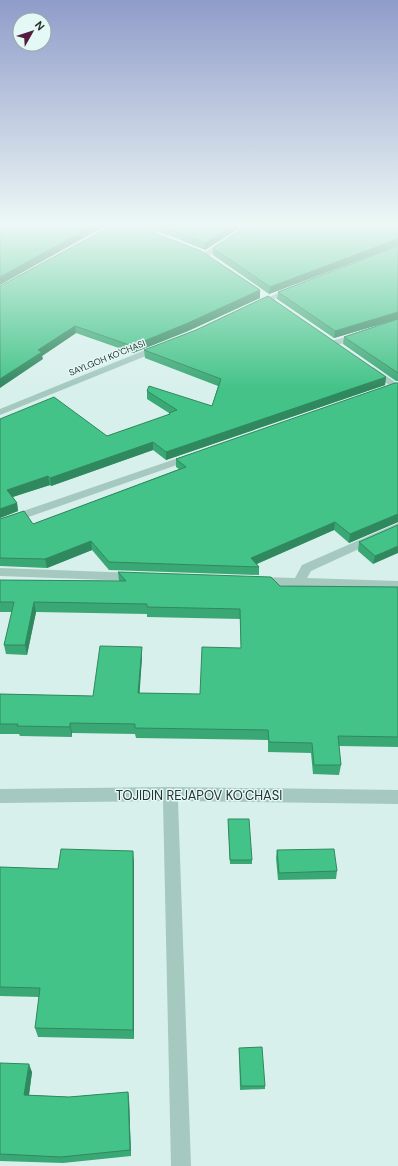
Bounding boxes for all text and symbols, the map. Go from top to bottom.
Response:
north arrow [12,12,52,52]
text: N [32,18,48,33]
street label: SAYLGOH KO'CHASI [67,337,147,379]
street label: TOJIDIN REJAPOV KO'CHASI [116,787,282,804]

